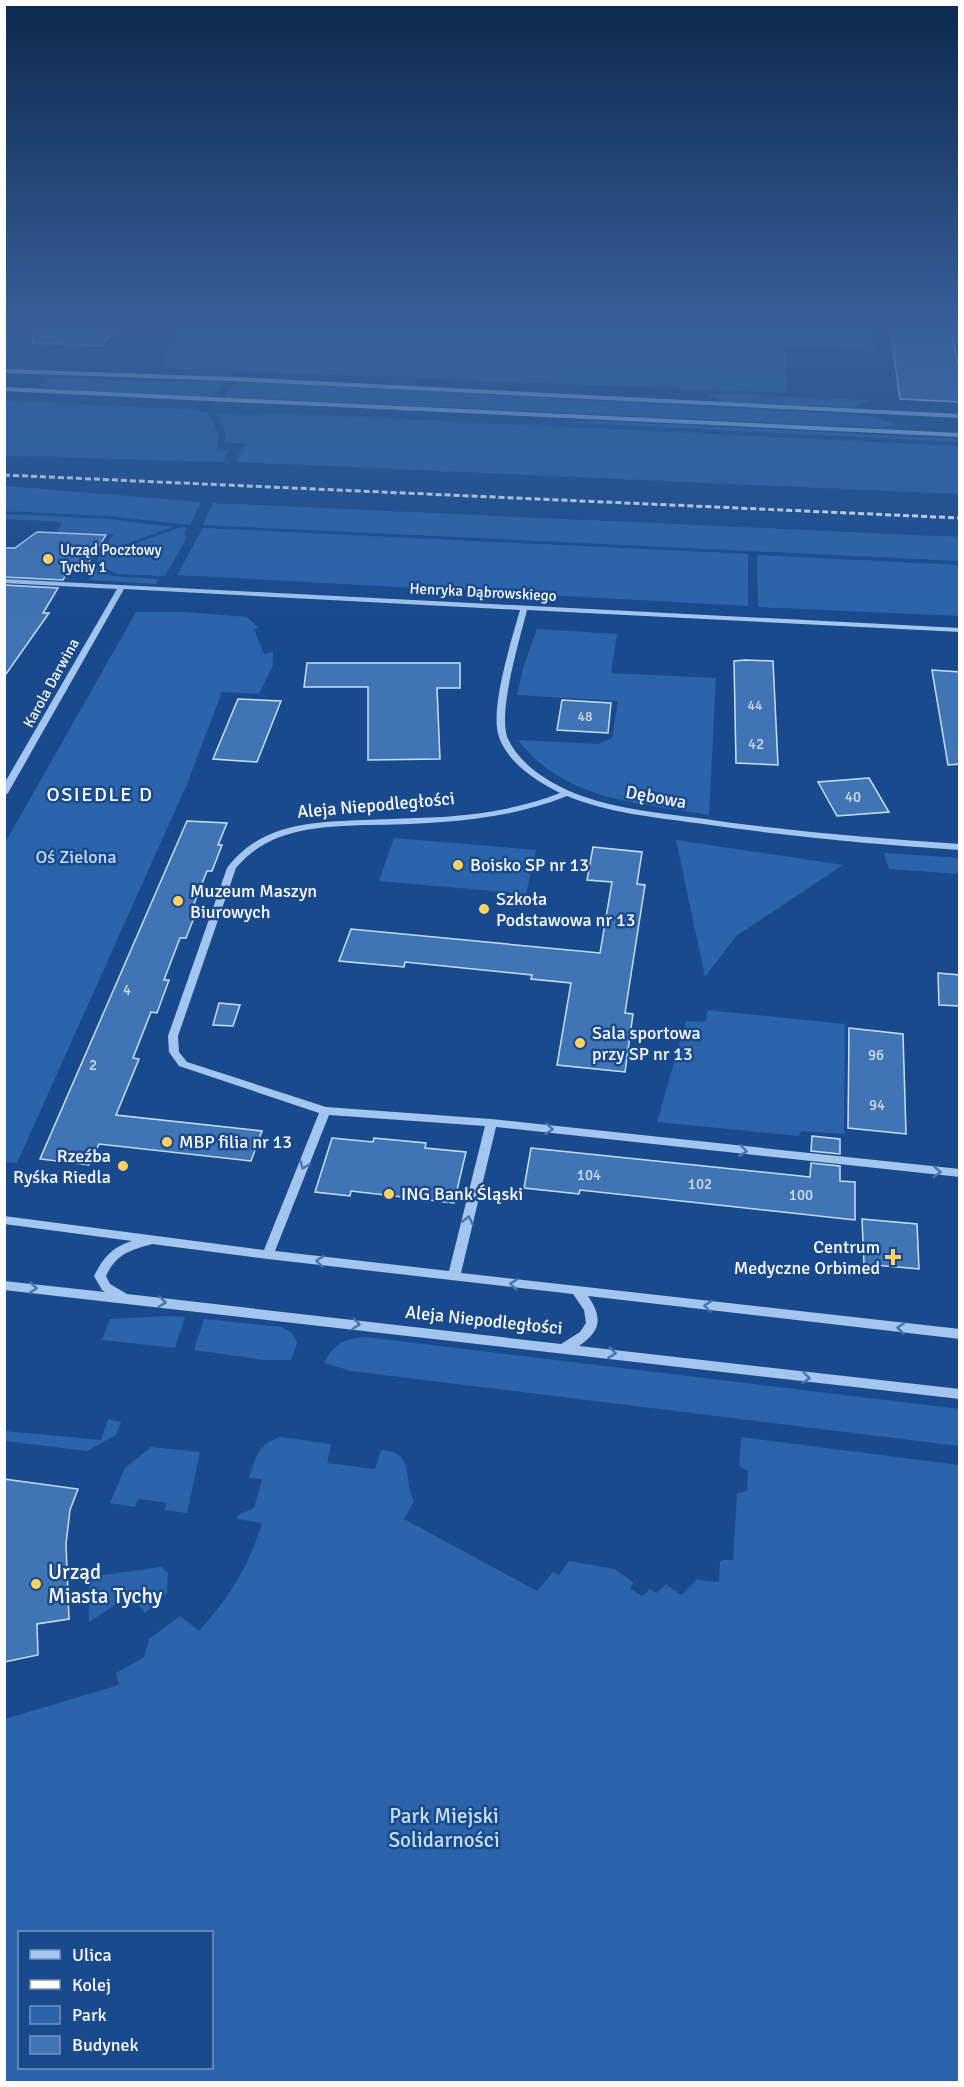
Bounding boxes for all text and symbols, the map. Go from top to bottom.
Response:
place label: Urząd Pocztowy Tychy 1 [60,541,162,576]
marker: Urząd Pocztowy Tychy 1 [41,552,55,566]
street label: Henryka Dąbrowskiego [409,579,557,605]
street label: Karola Darwina [19,635,83,731]
house number: 44 [747,697,763,714]
house number: 48 [577,708,593,725]
house number: 42 [748,735,764,753]
street label: Dębowa [624,781,688,813]
district label: OSIEDLE D [47,782,153,807]
street label: Aleja Niepodległości [296,787,456,823]
house number: 40 [845,788,861,806]
park label: Oś Zielona [35,846,117,868]
place label: Boisko SP nr 13 [470,854,589,876]
marker: Boisko SP nr 13 [451,858,465,872]
place label: Muzeum Maszyn Biurowych [190,880,317,923]
place label: Szkoła Podstawowa nr 13 [496,888,635,931]
marker: Muzeum Maszyn Biurowych [171,894,185,908]
marker: Szkoła Podstawowa nr 13 [477,902,491,916]
house number: 4 [123,981,131,999]
place label: Sala sportowa przy SP nr 13 [592,1022,701,1065]
marker: Sala sportowa przy SP nr 13 [573,1036,587,1050]
house number: 96 [868,1046,884,1064]
house number: 2 [89,1056,97,1074]
house number: 94 [869,1096,885,1114]
one-way arrow [545,1123,554,1135]
place label: MBP filia nr 13 [179,1131,292,1153]
marker: MBP filia nr 13 [160,1135,174,1149]
one-way arrow [738,1144,748,1156]
place label: Rzeźba Ryśka Riedla [13,1145,111,1188]
marker: Rzeźba Ryśka Riedla [116,1159,130,1173]
one-way arrow [299,1159,311,1170]
one-way arrow [932,1165,941,1178]
house number: 104 [577,1166,601,1184]
house number: 102 [688,1175,712,1193]
place label: ING Bank Śląski [401,1183,523,1205]
house number: 100 [789,1186,813,1204]
marker: ING Bank Śląski [382,1187,396,1201]
one-way arrow [461,1216,474,1226]
place label: Centrum Medyczne Orbimed [734,1236,880,1279]
marker: Centrum Medyczne Orbimed [884,1248,902,1266]
one-way arrow [316,1256,325,1268]
one-way arrow [509,1279,518,1291]
one-way arrow [29,1281,38,1294]
one-way arrow [158,1295,167,1308]
one-way arrow [703,1300,712,1313]
street label: Aleja Niepodległości [404,1301,564,1339]
one-way arrow [351,1318,360,1330]
one-way arrow [897,1322,906,1334]
one-way arrow [608,1346,617,1359]
one-way arrow [801,1371,810,1384]
place label: Urząd Miasta Tychy [48,1559,162,1609]
marker: Urząd Miasta Tychy [29,1577,43,1591]
park label: Park Miejski Solidarności [388,1803,500,1853]
legend [18,1931,213,2069]
text: Ulica [72,1944,112,1966]
text: Kolej [72,1974,111,1996]
text: Park [72,2004,107,2026]
text: Budynek [72,2034,139,2056]

